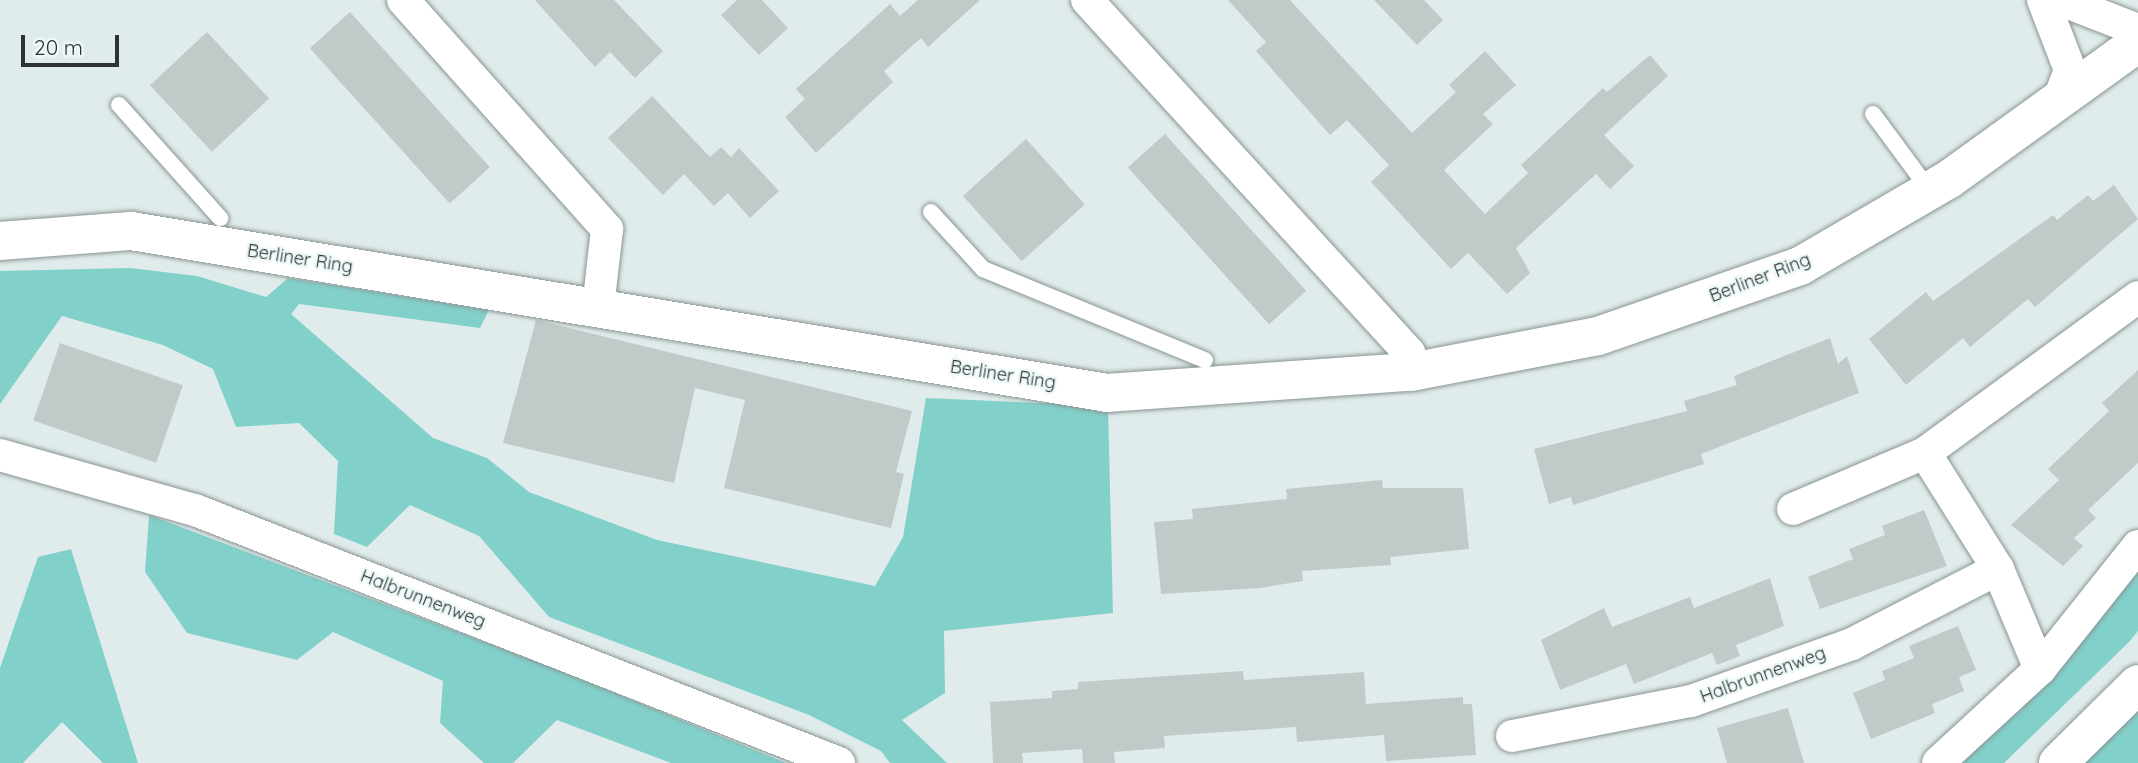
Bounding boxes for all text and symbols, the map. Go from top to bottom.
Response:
scale bar [24,21,122,65]
text: 20 m [34,34,83,60]
street label: Berliner Ring [246,240,354,278]
street label: Berliner Ring [1706,249,1814,307]
street label: Berliner Ring [949,356,1057,394]
street label: Halbrunnenweg [357,565,489,633]
street label: Halbrunnenweg [1697,642,1829,708]

